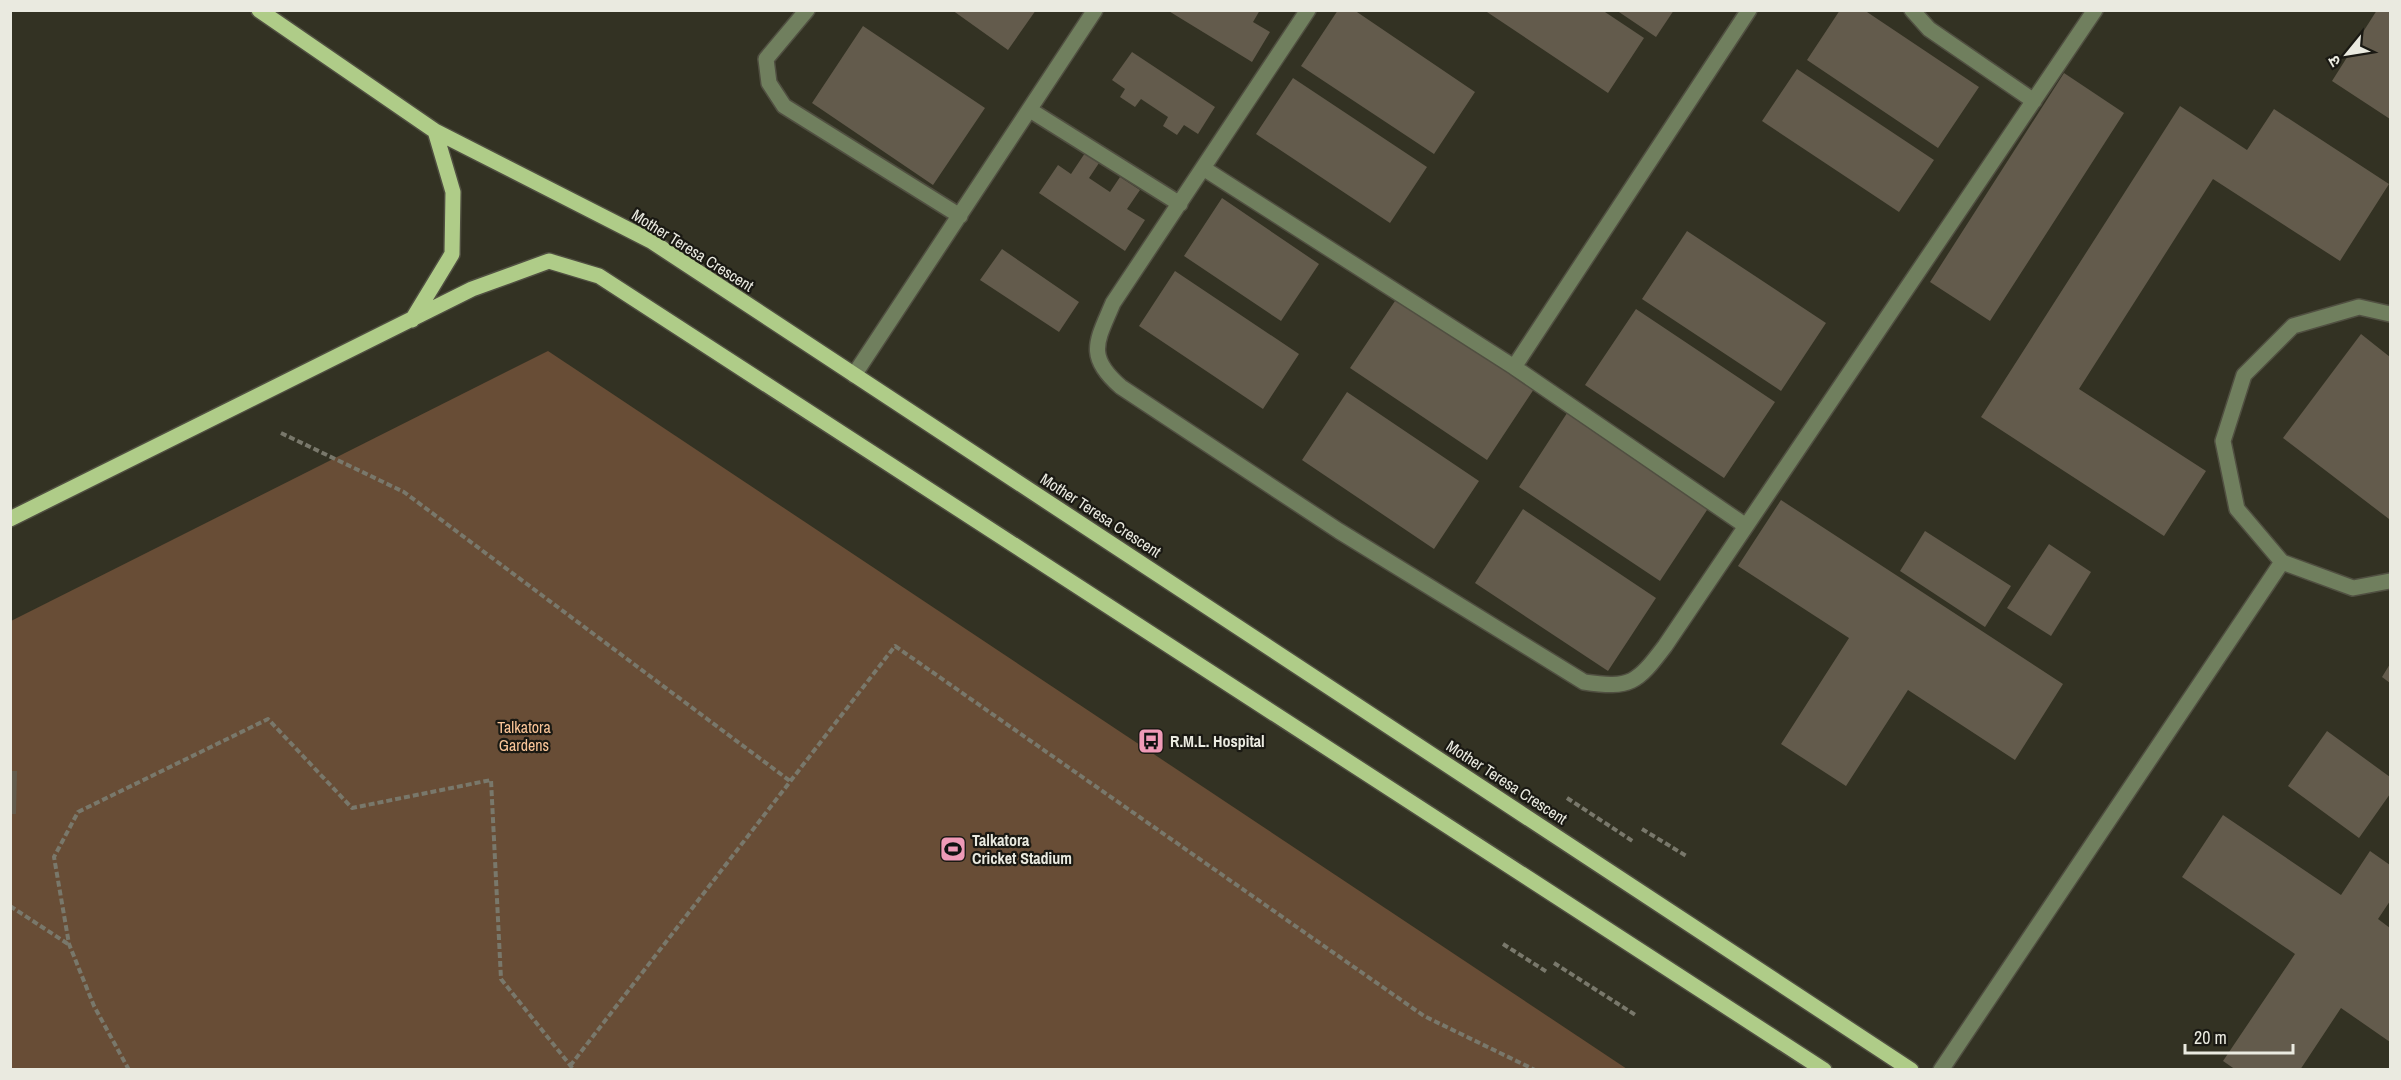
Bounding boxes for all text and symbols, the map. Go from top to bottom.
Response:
north arrow [2317,24,2377,84]
text: उ [2322,51,2346,71]
street label: Mother Teresa Crescent [628,204,758,297]
street label: Mother Teresa Crescent [1036,468,1166,562]
park label: Talkatora Gardens [497,716,551,756]
bus stop icon: R.M.L. Hospital [1136,726,1166,756]
place label: R.M.L. Hospital [1170,730,1265,752]
street label: Mother Teresa Crescent [1442,735,1572,829]
place label: Talkatora Cricket Stadium [972,829,1072,869]
sports icon: Talkatora Cricket Stadium [938,834,968,864]
scale bar [2185,1017,2293,1055]
text: 20 m [2194,1025,2227,1050]

